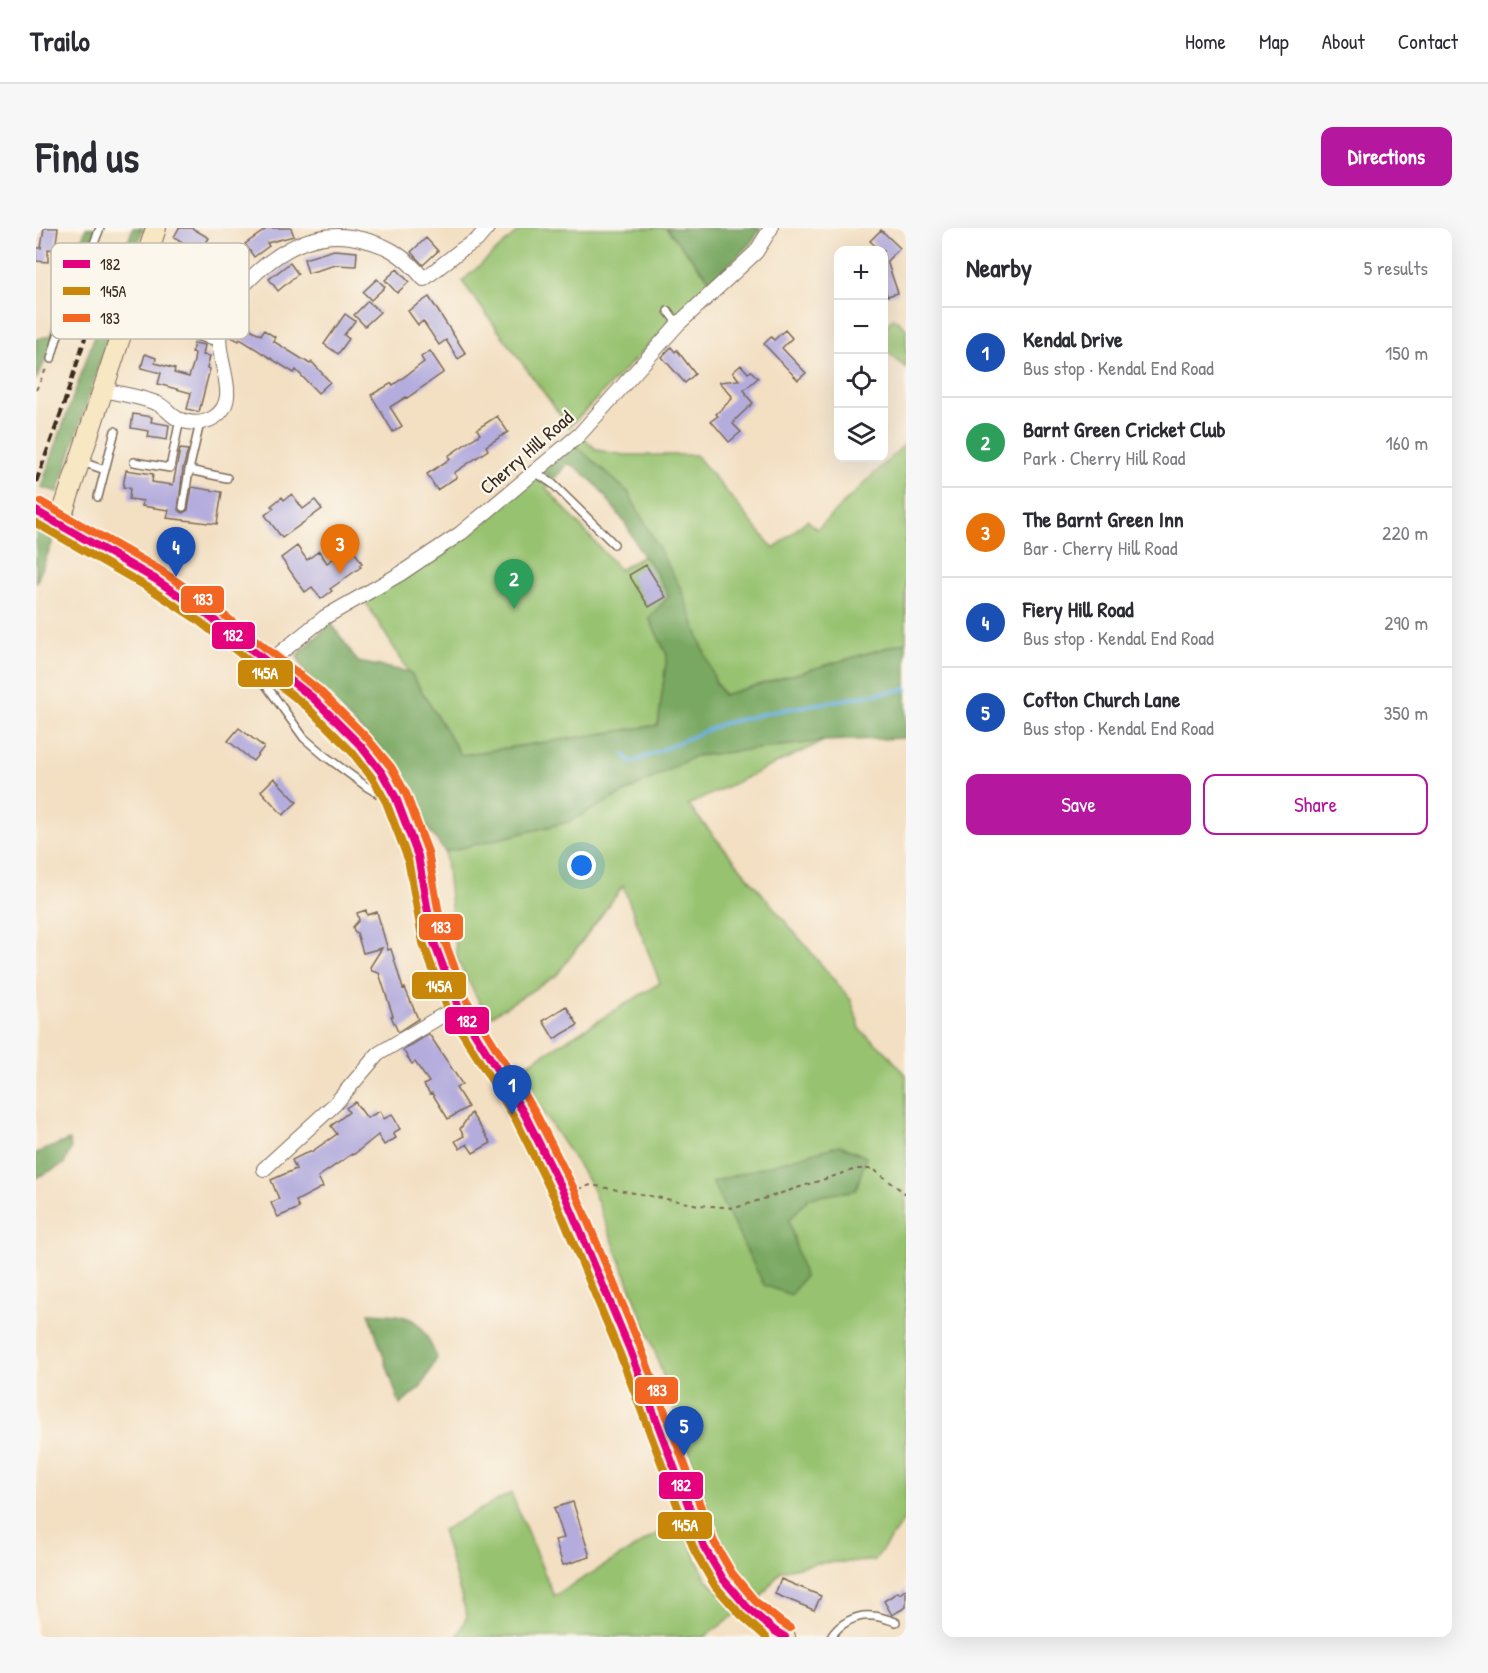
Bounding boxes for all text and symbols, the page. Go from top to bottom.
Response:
text: Trailo [30,22,90,60]
text: Home [1185,27,1226,56]
text: Map [1259,27,1289,56]
text: About [1322,27,1365,56]
text: Contact [1398,27,1458,56]
button: Directions [1321,127,1452,186]
text: Find us [36,128,139,185]
legend [51,243,249,339]
map controls [834,246,888,462]
button: + [834,246,888,300]
text: Nearby [966,250,1032,285]
text: 182 [100,253,121,275]
text: 5 results [1364,254,1428,281]
text: 145A [100,280,127,302]
button: − [834,300,888,354]
text: 183 [100,307,120,329]
text: Kendal Drive [1023,324,1123,354]
text: 1 [982,339,989,366]
text: 150 m [1385,339,1428,366]
button: locate [834,354,888,408]
text: Bus stop · Kendal End Road [1023,354,1214,381]
street label: Cherry Hill Road [474,404,579,500]
button: layers [834,408,888,462]
text: Barnt Green Cricket Club [1023,414,1226,444]
text: 2 [981,429,990,456]
text: 160 m [1386,429,1428,456]
text: Park · Cherry Hill Road [1023,444,1185,471]
text: The Barnt Green Inn [1023,504,1184,534]
text: 3 [981,519,990,546]
text: 220 m [1382,519,1428,546]
pin: 3 [320,524,360,574]
pin: 4 [156,528,196,577]
text: Bar · Cherry Hill Road [1023,534,1178,561]
pin: 2 [494,560,534,609]
line badge: 183 [180,585,225,614]
text: 183 [193,588,213,610]
text: Fiery Hill Road [1023,594,1134,624]
text: 4 [982,609,989,636]
text: 290 m [1384,609,1428,636]
line badge: 182 [211,621,256,650]
text: 182 [223,624,244,646]
text: Bus stop · Kendal End Road [1023,624,1214,651]
line badge: 145A [237,659,294,688]
text: 145A [252,662,278,684]
text: Cofton Church Lane [1023,684,1180,714]
text: 5 [981,699,990,726]
text: 350 m [1383,699,1428,726]
text: Bus stop · Kendal End Road [1023,714,1214,741]
button: Save [966,774,1191,835]
button: Share [1203,774,1428,835]
your location [567,851,596,880]
line badge: 183 [418,913,464,941]
text: 183 [431,916,451,938]
line badge: 145A [411,971,467,1000]
text: 145A [426,975,452,997]
line badge: 182 [444,1006,490,1035]
text: 182 [457,1010,478,1032]
pin: 1 [492,1066,532,1115]
line badge: 183 [634,1376,679,1405]
text: 183 [647,1379,667,1401]
pin: 5 [664,1406,704,1456]
line badge: 182 [658,1471,704,1500]
text: 182 [671,1474,692,1496]
line badge: 145A [657,1511,713,1540]
text: 145A [672,1514,698,1536]

